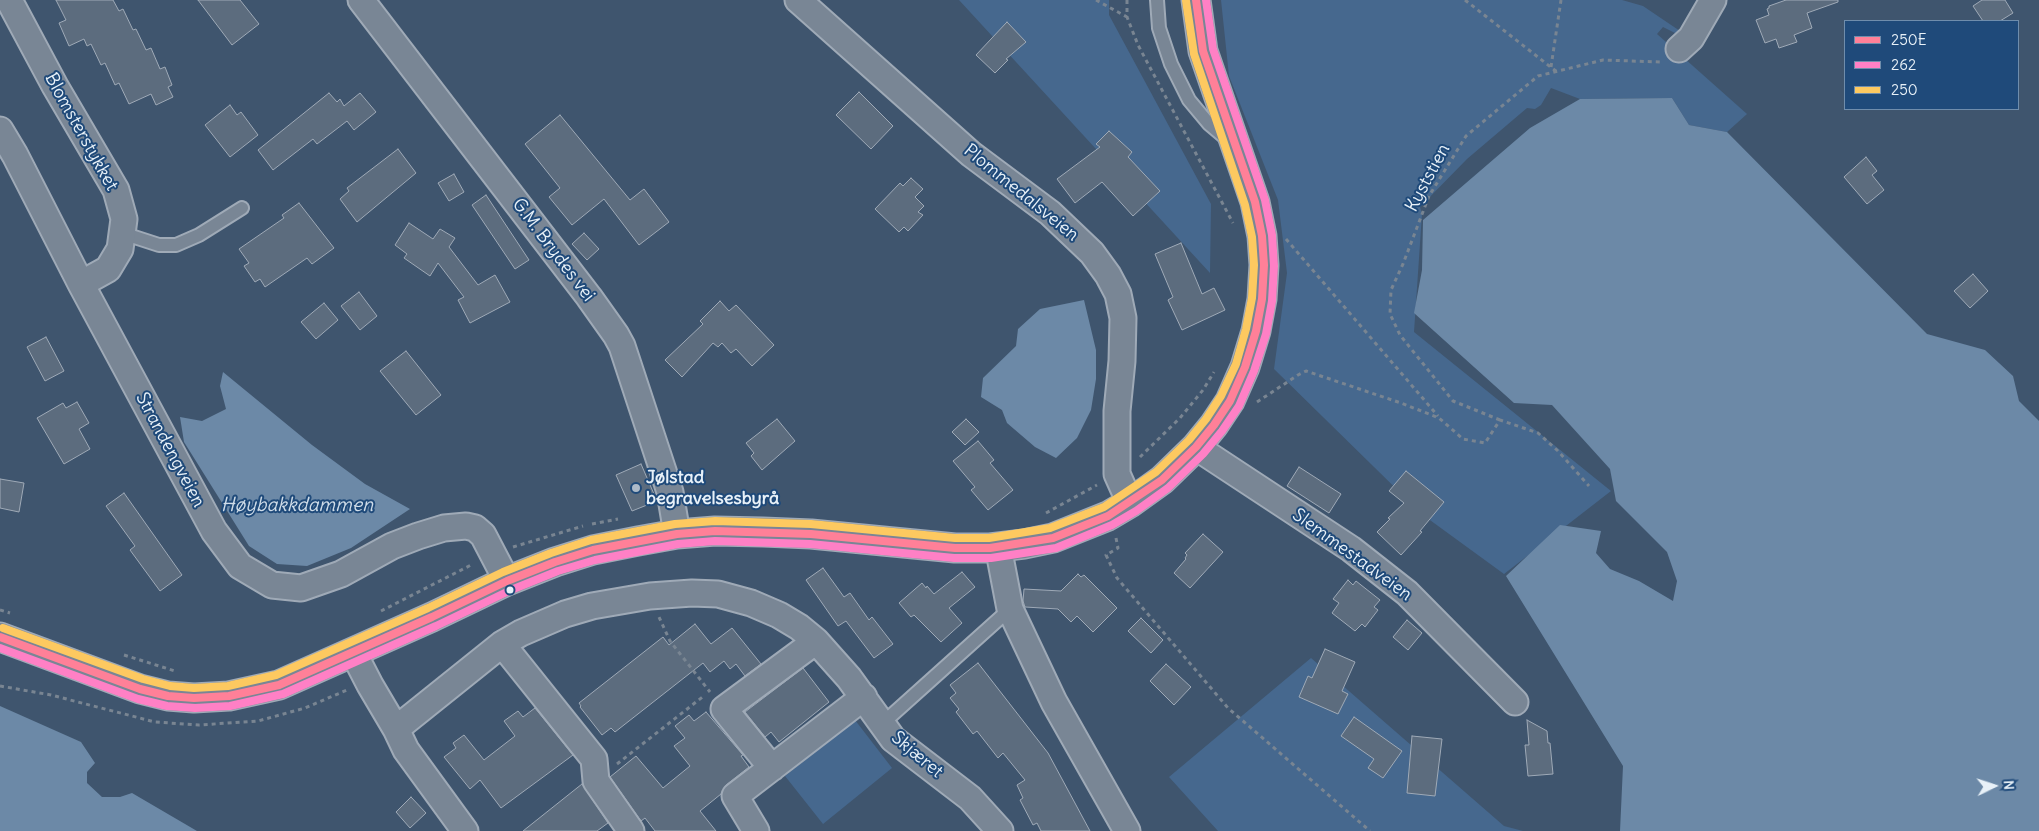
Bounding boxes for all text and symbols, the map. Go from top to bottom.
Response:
legend [1844,20,2019,110]
text: 250E [1891,30,1927,49]
text: 262 [1891,55,1916,74]
street label: Blomsterstykket [40,69,122,195]
text: 250 [1891,80,1918,99]
street label: Plommedalsveien [959,140,1083,246]
street label: Kyststien [1401,140,1455,216]
street label: G.M. Brydes vei [507,194,599,306]
street label: Strandengveien [131,389,209,511]
place label: Jølstad begravelsesbyrå [646,467,779,509]
marker: Jølstad begravelsesbyrå [630,482,642,494]
water label: Høybakkdammen [221,495,373,517]
street label: Slemmestadveien [1288,504,1416,606]
unlabelled marker [505,585,515,595]
street label: Skjæret [887,727,947,783]
north arrow [1969,761,2019,811]
text: N [2000,779,2018,790]

